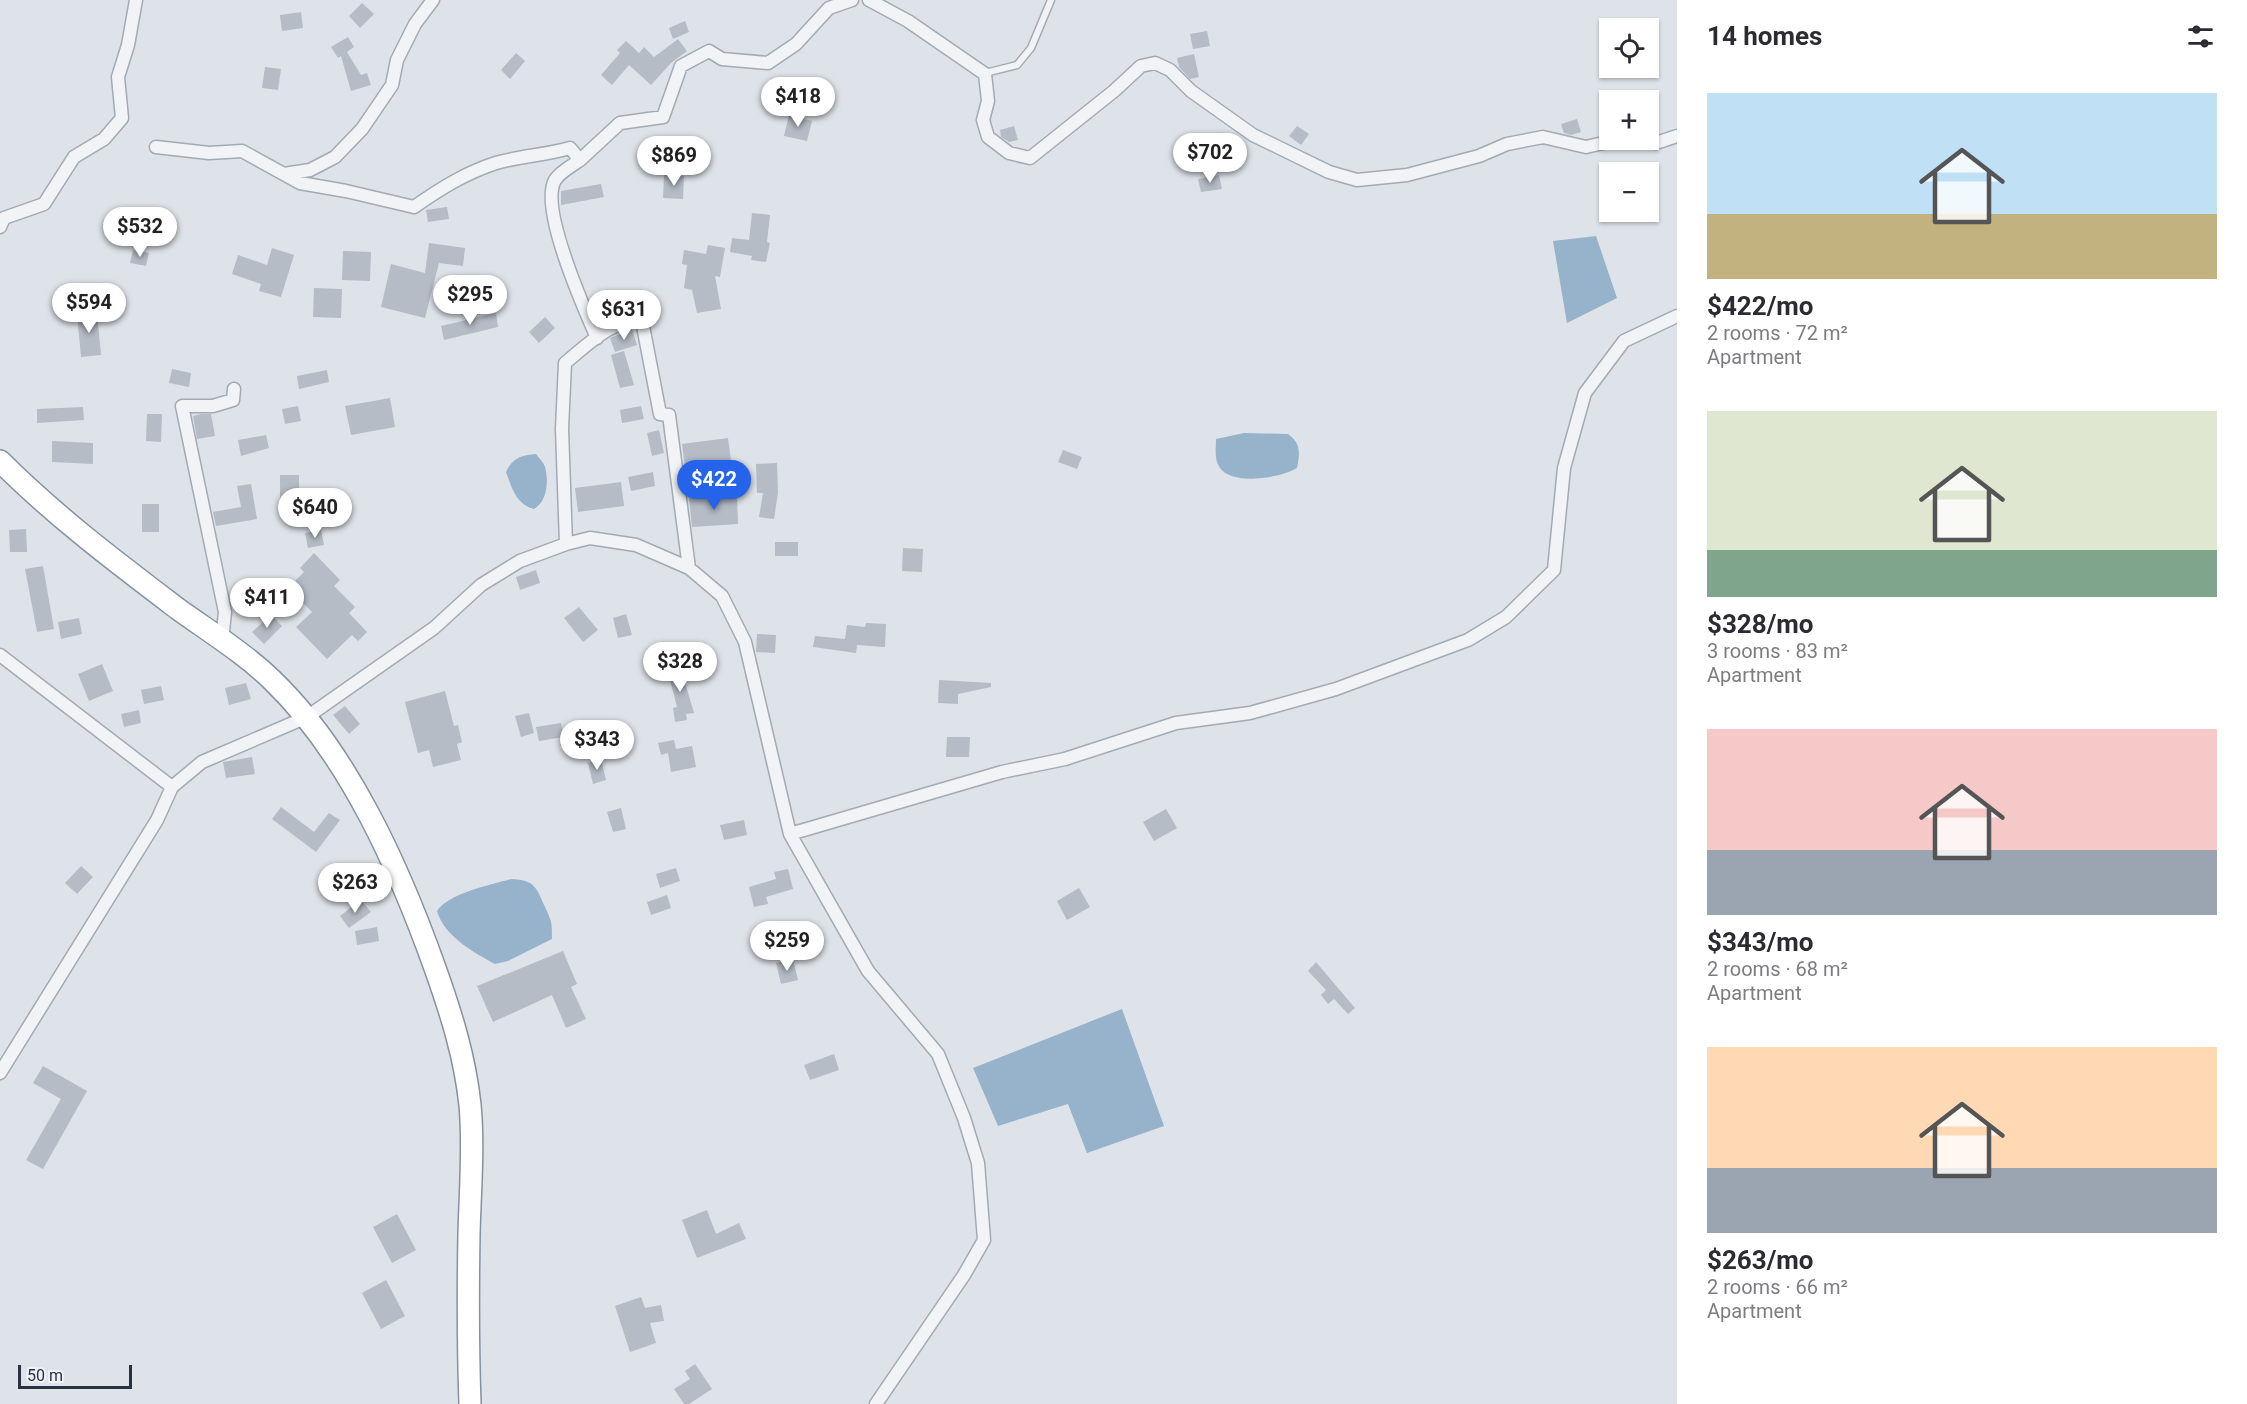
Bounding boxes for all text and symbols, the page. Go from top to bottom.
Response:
map controls [1599,18,1659,222]
button: locate [1599,18,1659,78]
icon: filters [2184,20,2217,53]
text: 14 homes [1707,21,1822,51]
pin: $418 [762,77,834,128]
text: $418 [775,84,821,108]
button: + [1599,90,1659,150]
icon: home [1908,132,2016,240]
pin: $702 [1174,133,1246,184]
pin: $869 [638,136,710,187]
text: $702 [1187,140,1233,164]
text: $869 [651,143,697,167]
button: − [1599,162,1659,222]
pin: $532 [104,207,176,258]
text: $532 [117,214,163,238]
pin: $295 [434,275,506,326]
text: $295 [447,282,493,306]
pin: $594 [53,283,125,334]
text: $594 [66,290,112,314]
pin: $631 [588,290,660,341]
text: $422/mo [1707,291,1814,321]
text: $631 [601,297,647,321]
text: 2 rooms · 72 m² [1707,321,1848,345]
text: Apartment [1707,345,1802,369]
icon: home [1908,450,2016,558]
pin: $422 [678,460,750,511]
text: $422 [691,467,737,491]
pin: $640 [279,488,351,539]
text: $640 [292,495,338,519]
pin: $411 [231,578,303,629]
text: $411 [244,585,290,609]
text: $328/mo [1707,609,1814,639]
text: 3 rooms · 83 m² [1707,639,1848,663]
pin: $328 [644,642,716,693]
text: $328 [657,649,703,673]
text: Apartment [1707,663,1802,687]
pin: $343 [561,720,633,771]
text: $343 [574,727,620,751]
icon: home [1908,768,2016,876]
pin: $263 [319,863,391,914]
text: $263 [332,870,378,894]
pin: $259 [751,921,823,972]
text: $343/mo [1707,927,1814,957]
text: $259 [764,928,810,952]
text: 2 rooms · 68 m² [1707,957,1848,981]
text: Apartment [1707,981,1802,1005]
icon: home [1908,1086,2016,1194]
text: $263/mo [1707,1245,1814,1275]
text: 2 rooms · 66 m² [1707,1275,1848,1299]
text: Apartment [1707,1299,1802,1323]
scale bar [18,1362,132,1390]
text: 50 m [27,1366,63,1385]

